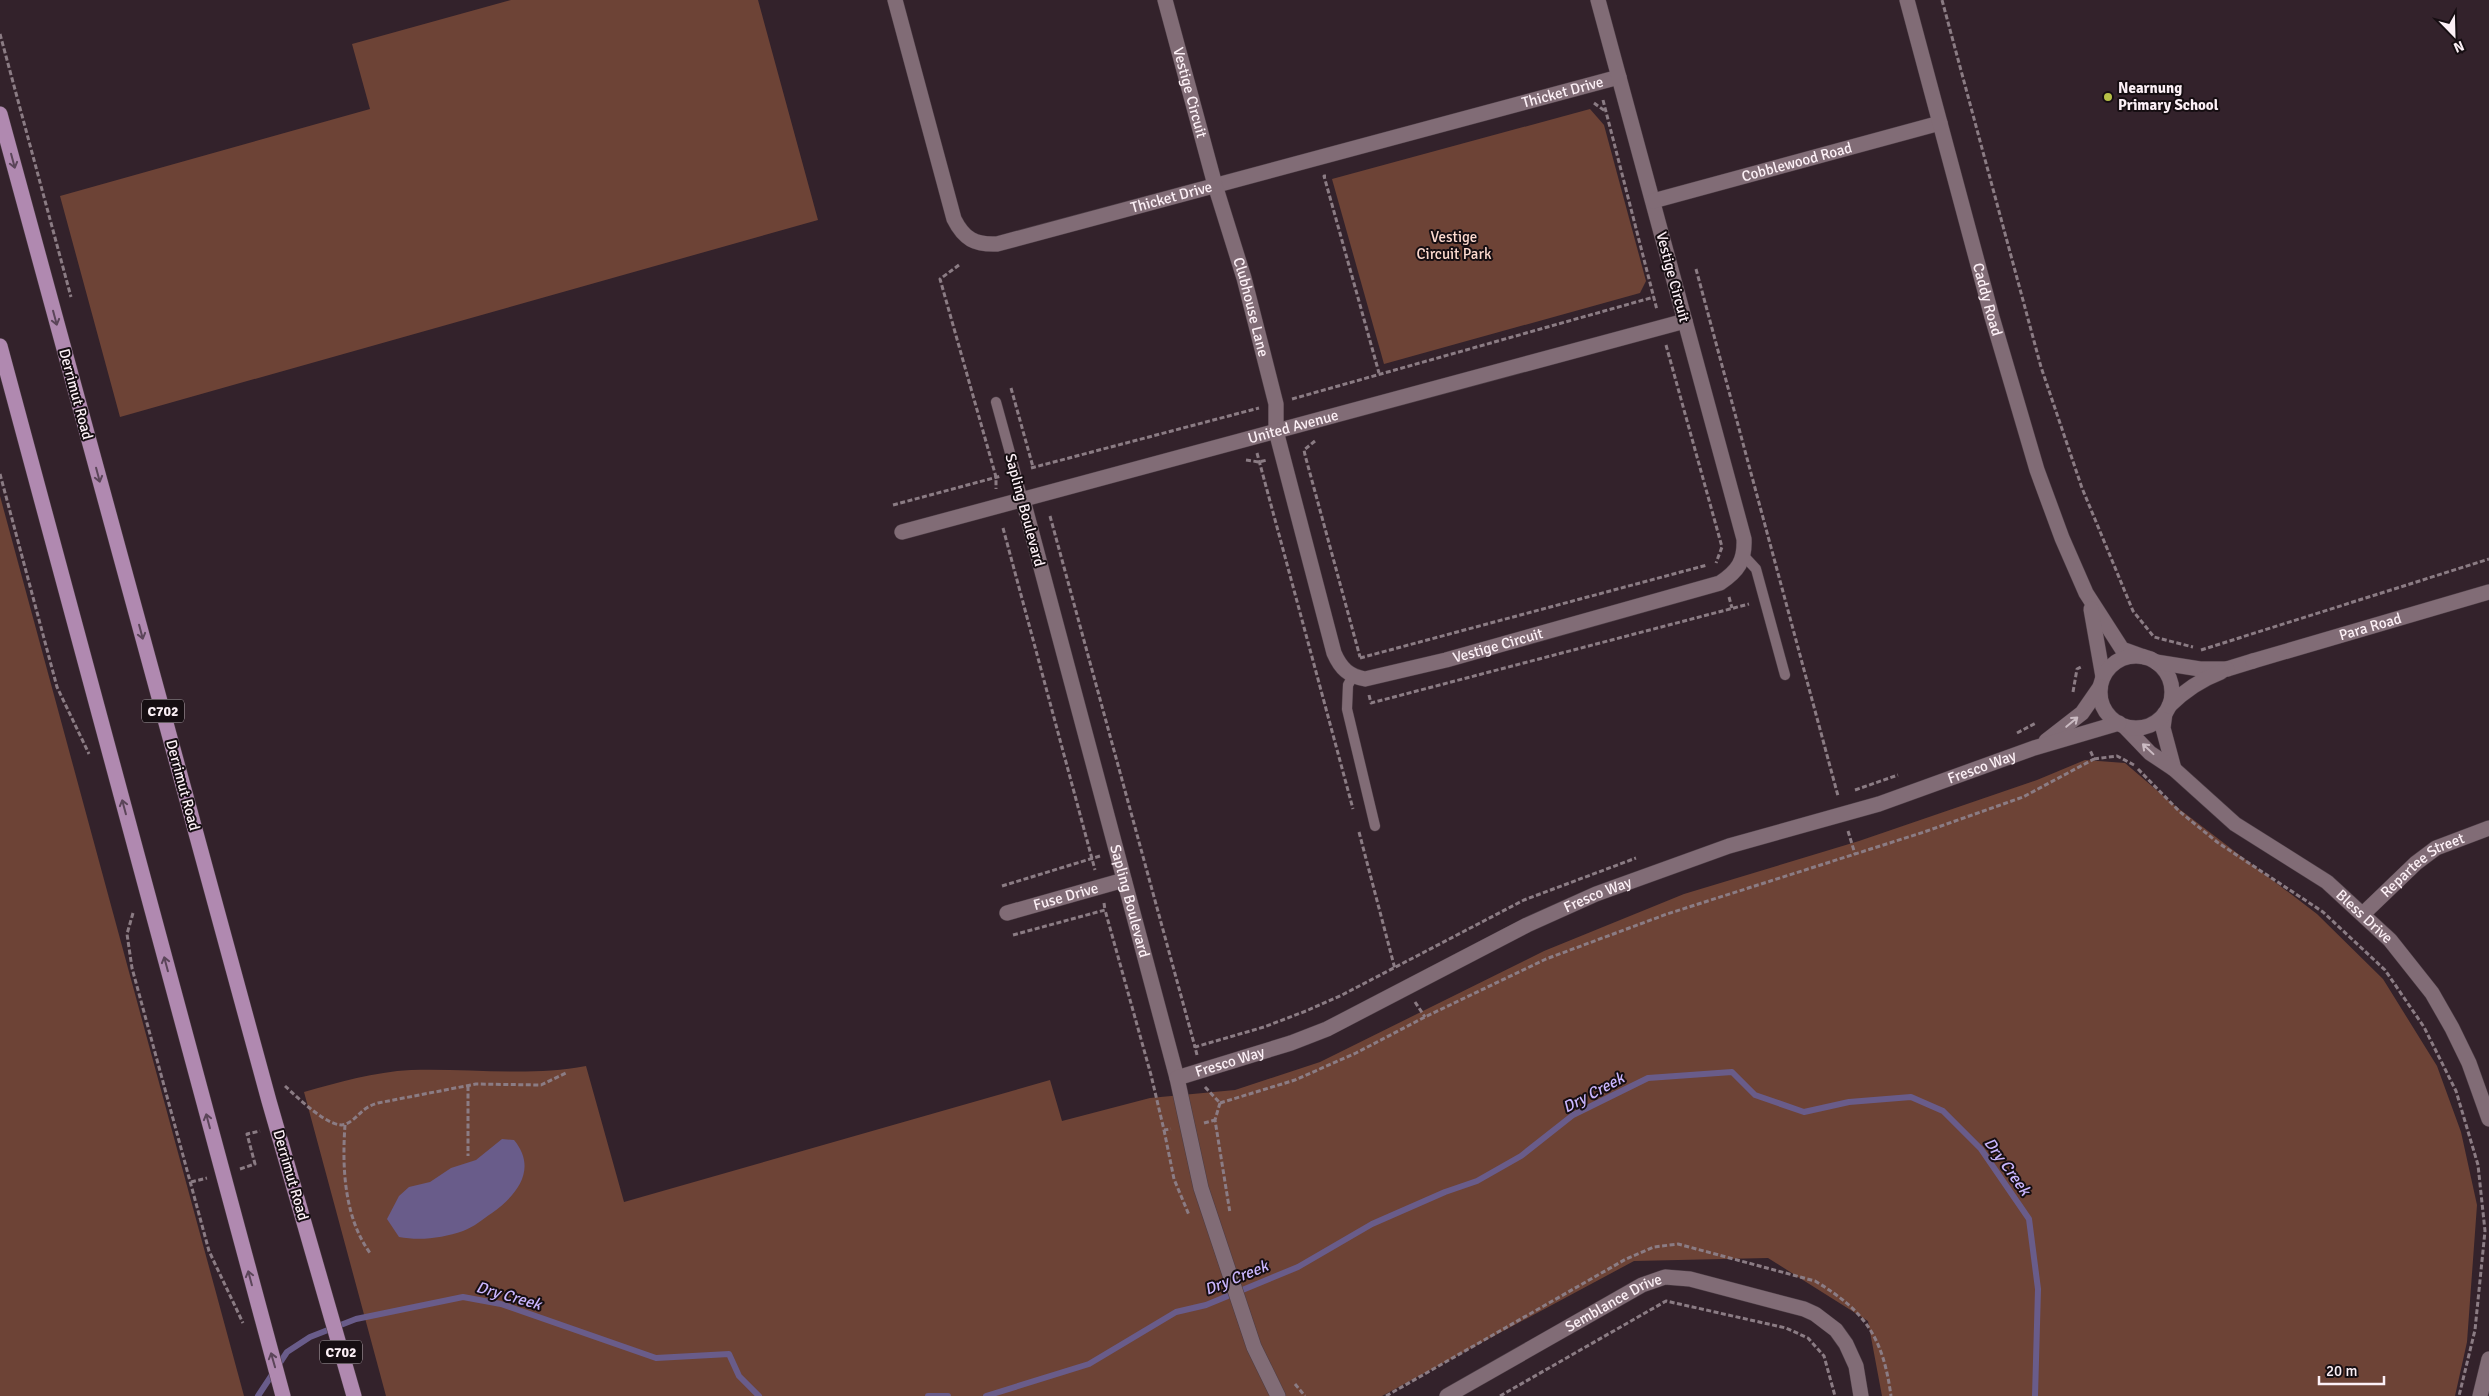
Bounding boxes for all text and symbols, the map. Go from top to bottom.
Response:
north arrow [2429,10,2479,60]
text: N [2451,37,2467,56]
street label: Vestige Circuit [1169,45,1211,140]
street label: Thicket Drive [1520,73,1605,112]
place label: Nearnung Primary School [2118,79,2219,114]
marker: Nearnung Primary School [2102,91,2114,103]
street label: Cobblewood Road [1739,138,1854,186]
one-way arrow [8,153,18,169]
street label: Thicket Drive [1129,178,1214,217]
park label: Vestige Circuit Park [1417,228,1492,263]
street label: Vestige Circuit [1652,230,1694,324]
street label: Clubhouse Lane [1229,255,1273,359]
street label: Caddy Road [1969,261,2006,338]
one-way arrow [51,310,61,326]
street label: Derrimut Road [55,347,97,441]
street label: United Avenue [1246,406,1340,447]
street label: Sapling Boulevard [1001,452,1049,568]
one-way arrow [94,467,103,483]
street label: Para Road [2337,609,2404,644]
one-way arrow [137,623,146,639]
street label: Vestige Circuit [1451,624,1545,667]
road number: C702 [142,699,184,722]
one-way arrow [2065,717,2078,728]
street label: Derrimut Road [162,738,204,832]
one-way arrow [2141,743,2154,755]
street label: Fresco Way [1945,746,2018,788]
one-way arrow [118,799,128,815]
street label: Repartee Street [2377,829,2467,901]
street label: Sapling Boulevard [1106,843,1154,960]
street label: Fresco Way [1561,873,1634,916]
street label: Fuse Drive [1031,879,1100,914]
street label: Bless Drive [2332,886,2397,947]
one-way arrow [160,956,170,972]
street label: Fresco Way [1193,1043,1267,1081]
water label: Dry Creek [1559,1067,1629,1117]
one-way arrow [203,1113,212,1129]
street label: Derrimut Road [269,1128,313,1222]
water label: Dry Creek [1979,1134,2036,1201]
water label: Dry Creek [1202,1255,1273,1300]
one-way arrow [245,1270,254,1286]
street label: Semblance Drive [1562,1270,1664,1336]
water label: Dry Creek [474,1277,546,1315]
road number: C702 [320,1340,362,1364]
one-way arrow [267,1353,277,1369]
scale bar [2319,1354,2384,1386]
text: 20 m [2326,1362,2357,1380]

